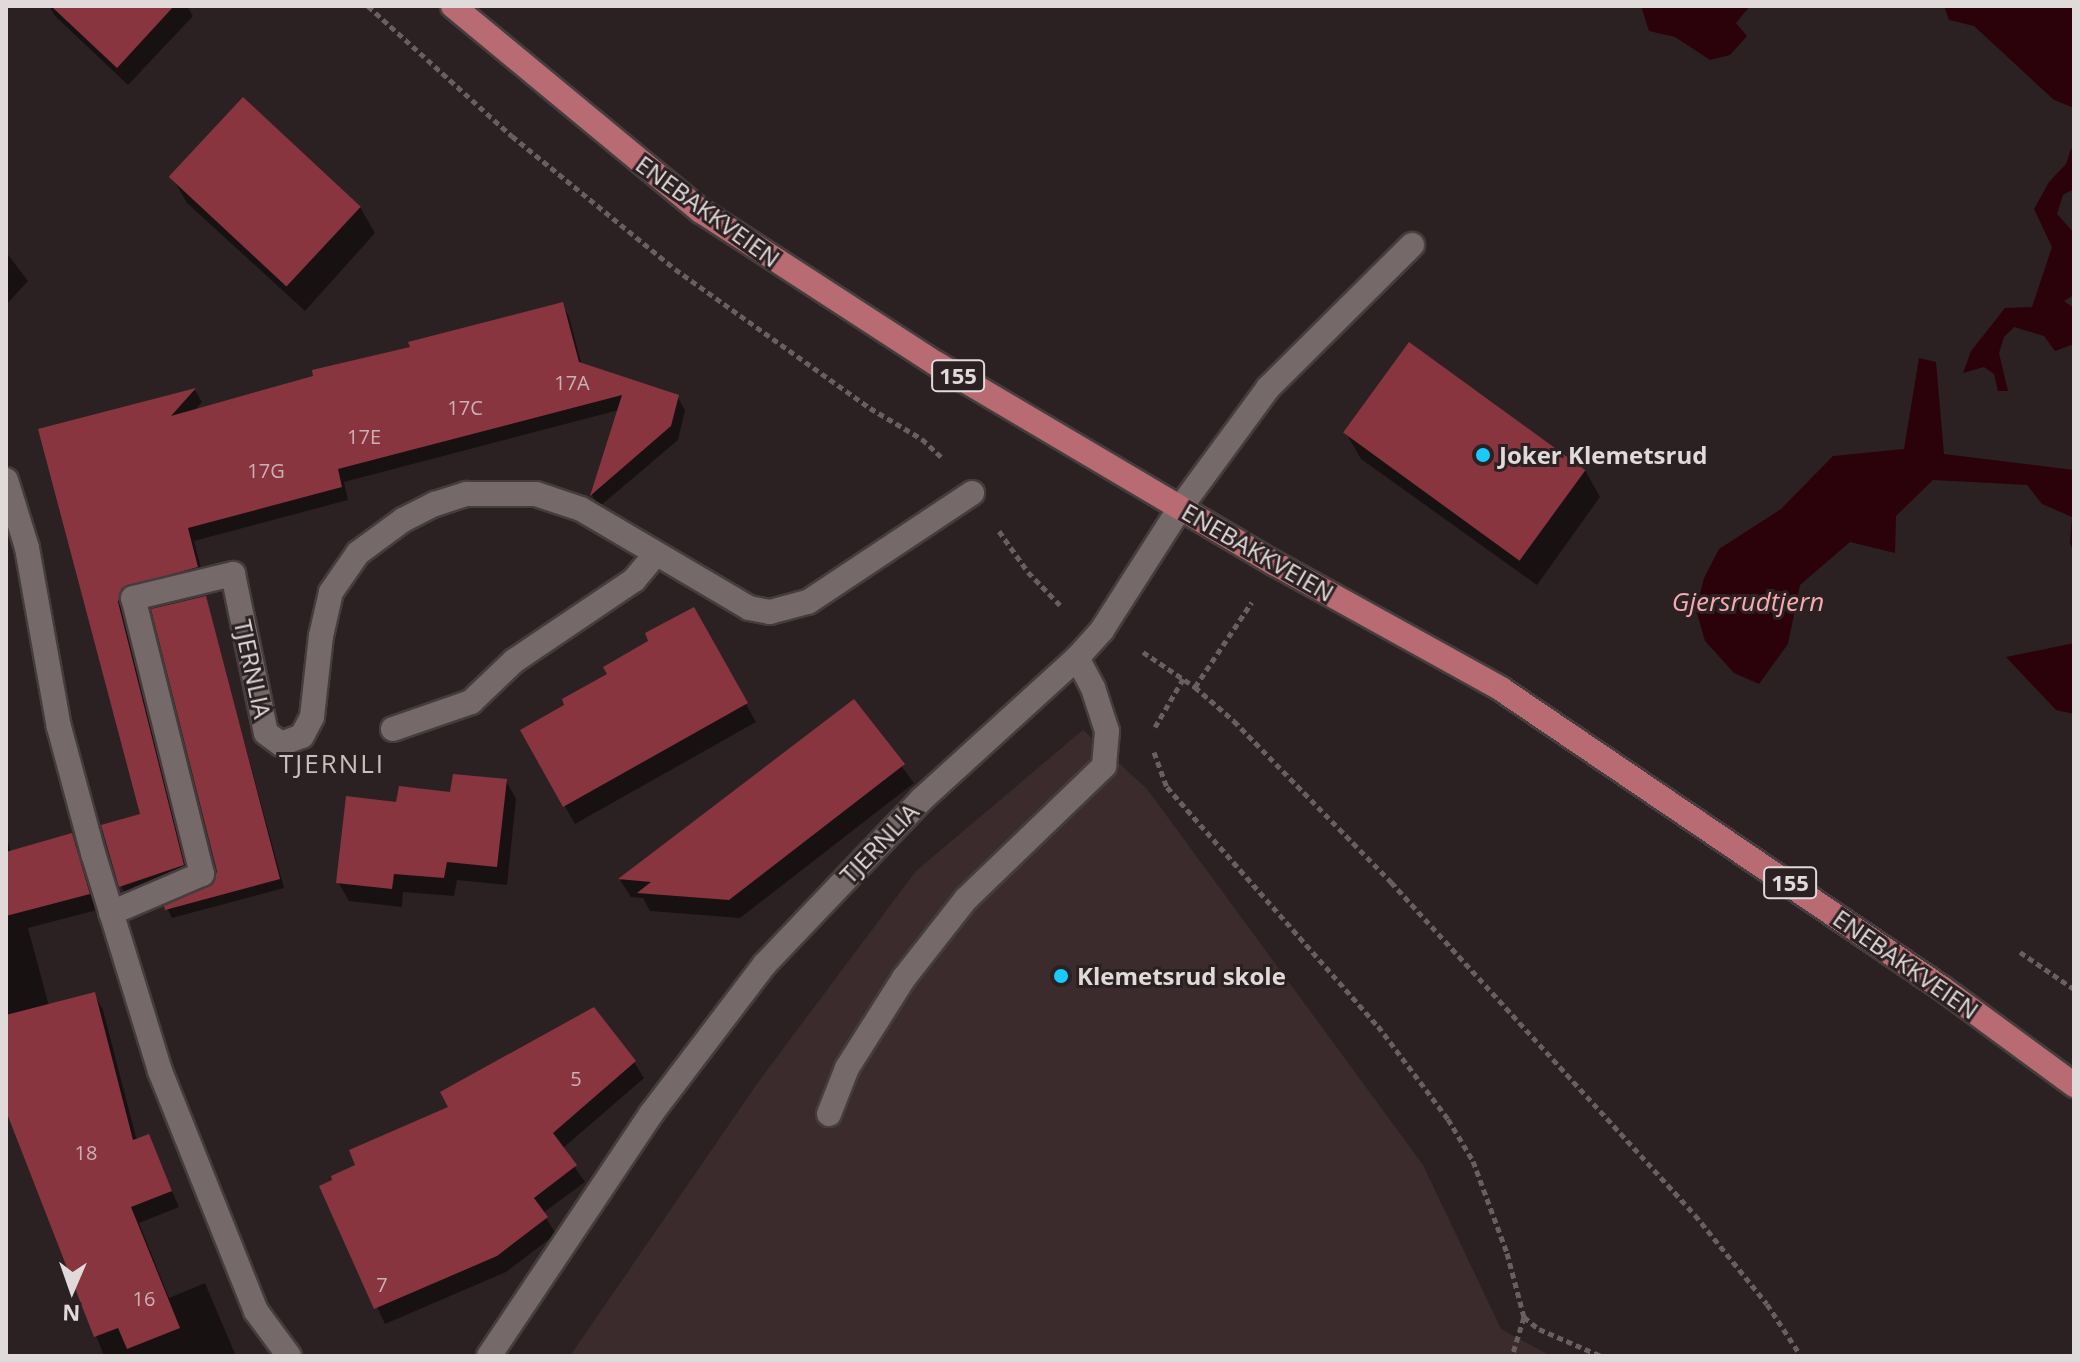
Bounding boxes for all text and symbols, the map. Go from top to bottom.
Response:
street label: ENEBAKKVEIEN [631,149,785,273]
road number: 155 [930,358,986,394]
house number: 17A [554,370,590,394]
house number: 17C [447,395,483,419]
house number: 17E [347,424,381,448]
place label: Joker Klemetsrud [1499,441,1707,469]
marker: Joker Klemetsrud [1474,446,1492,464]
house number: 17G [247,458,285,482]
street label: ENEBAKKVEIEN [1177,497,1339,607]
water label: Gjersrudtjern [1672,586,1824,618]
street label: TJERNLIA [228,617,278,721]
district label: TJERNLI [279,748,385,780]
street label: TJERNLIA [834,797,924,889]
road number: 155 [1762,865,1818,901]
street label: ENEBAKKVEIEN [1828,903,1984,1025]
place label: Klemetsrud skole [1077,962,1286,990]
marker: Klemetsrud skole [1052,967,1070,985]
house number: 5 [570,1066,582,1090]
house number: 18 [75,1140,97,1164]
north arrow [32,1250,112,1330]
house number: 7 [376,1272,388,1296]
house number: 16 [133,1286,155,1310]
text: N [62,1299,81,1329]

